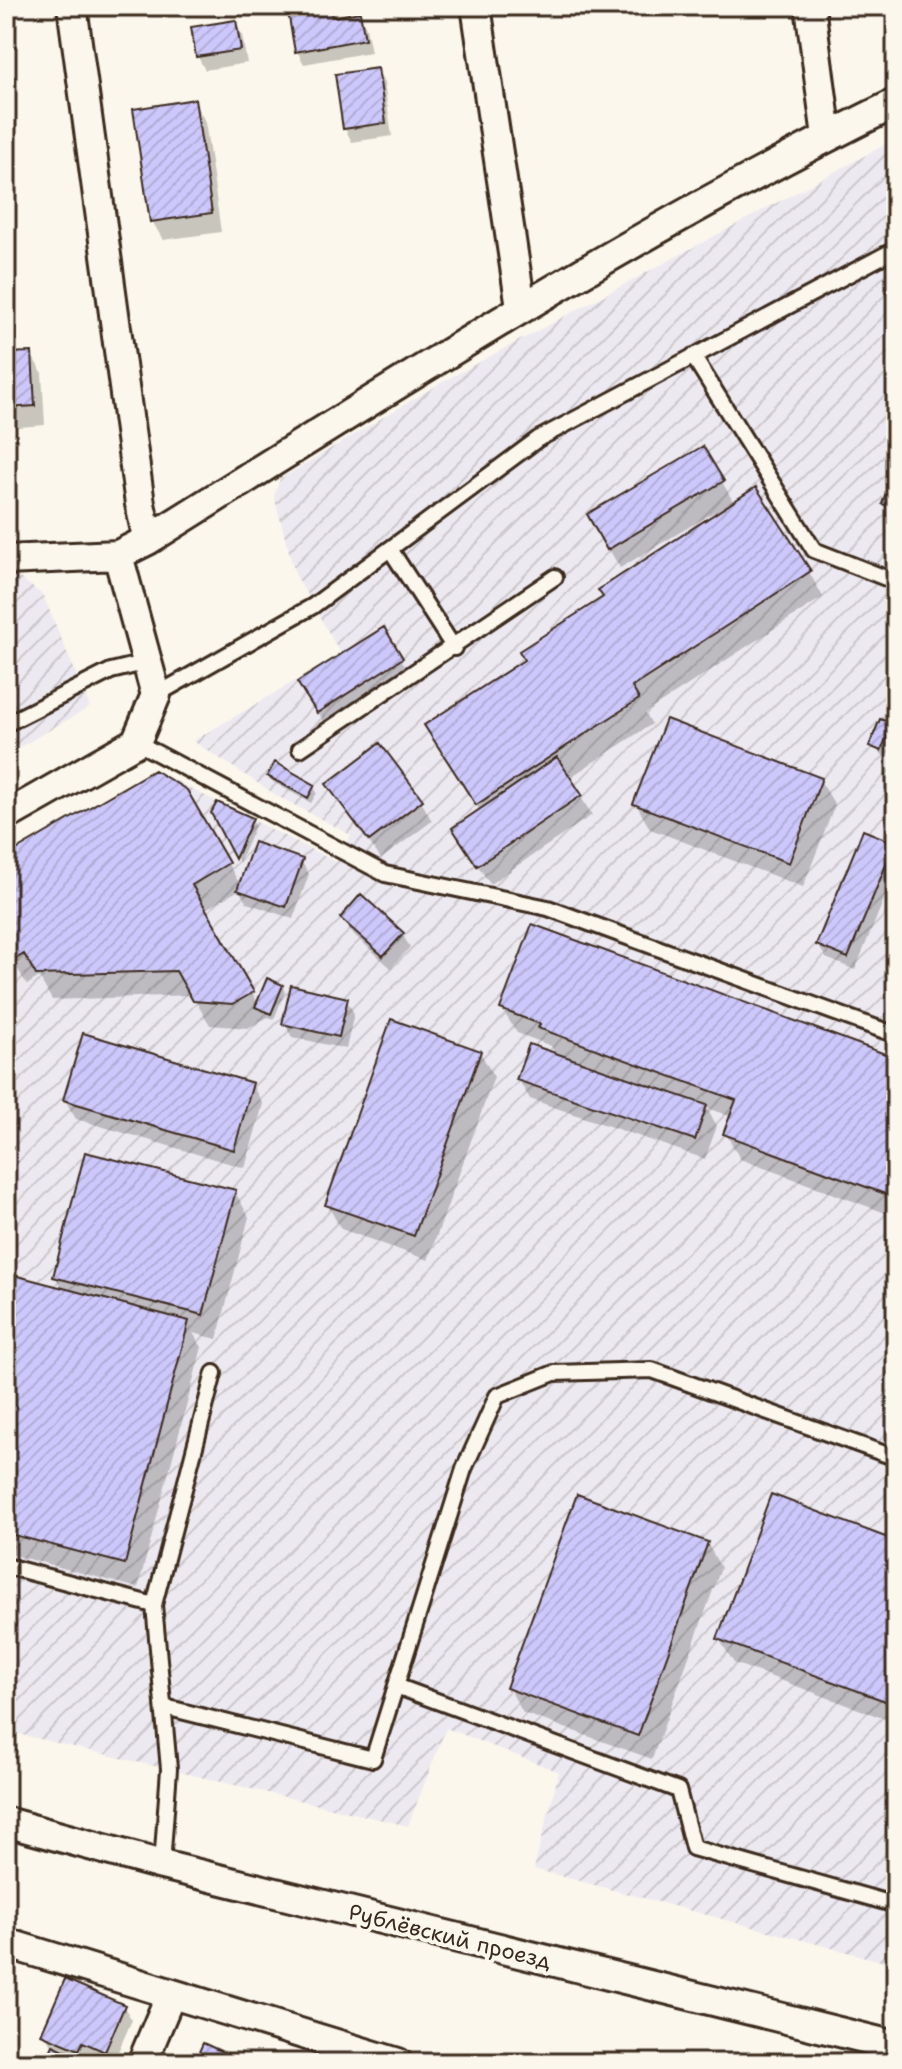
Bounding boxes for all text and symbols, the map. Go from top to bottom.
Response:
street label: Рублёвский проезд [345,1897,554,1976]

